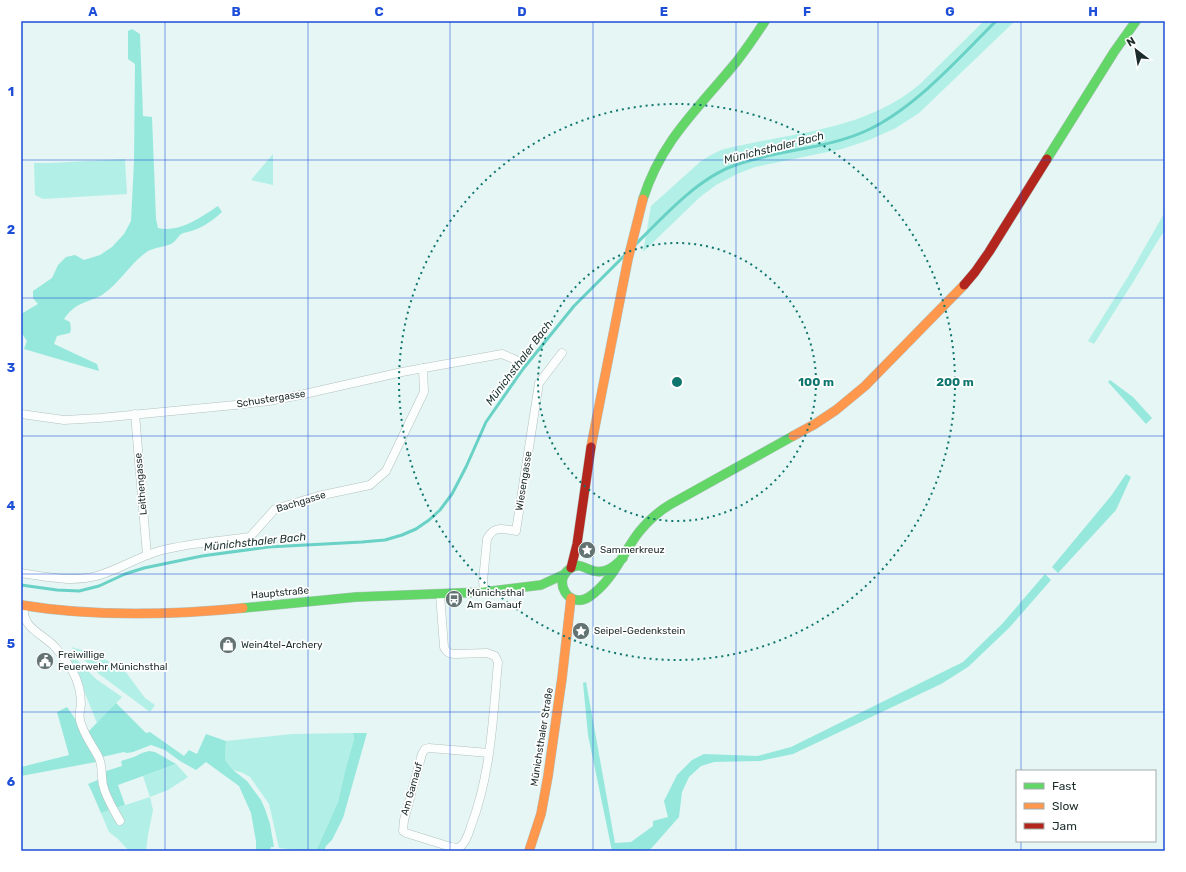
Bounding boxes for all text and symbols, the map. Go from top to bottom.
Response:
text: A [88,4,98,19]
text: B [231,4,241,19]
text: C [374,4,384,19]
text: D [517,4,527,19]
text: E [660,4,668,19]
text: F [803,4,811,19]
text: G [945,4,955,19]
text: H [1088,4,1098,19]
north arrow [1116,30,1156,70]
text: N [1124,34,1138,49]
text: 1 [8,84,14,99]
water label: Münichsthaler Bach [723,129,826,167]
text: 2 [7,222,15,237]
water label: Münichsthaler Bach [483,318,555,408]
text: 3 [7,360,16,375]
centre of rings [670,375,684,389]
text: 100 m [798,375,834,389]
text: 200 m [936,375,974,389]
street label: Schustergasse [236,388,307,410]
street label: Wiesengasse [513,450,535,512]
street label: Leithengasse [132,452,150,516]
street label: Bachgasse [275,489,328,515]
text: 4 [7,498,16,513]
water label: Münichsthaler Bach [203,530,307,554]
place icon: Sammerkreuz [577,540,597,560]
place label: Sammerkreuz [600,544,665,556]
street label: Hauptstraße [250,584,310,602]
place label: Münichsthal Am Gamauf [467,587,524,611]
bus stop icon: Münichsthal Am Gamauf [444,589,464,609]
place icon: Seipel-Gedenkstein [571,621,591,641]
place label: Seipel-Gedenkstein [594,625,685,637]
shop icon: Wein4tel-Archery [218,635,238,655]
text: 5 [7,636,15,651]
place label: Wein4tel-Archery [241,639,323,651]
place label: Freiwillige Feuerwehr Münichsthal [58,649,167,673]
public building icon: Freiwillige Feuerwehr Münichsthal [35,651,55,671]
street label: Münichsthaler Straße [528,686,556,787]
street label: Am Gamauf [399,761,425,817]
legend [1016,770,1156,842]
text: 6 [7,774,16,789]
text: Fast [1052,779,1076,793]
text: Slow [1052,799,1079,813]
text: Jam [1052,819,1077,833]

